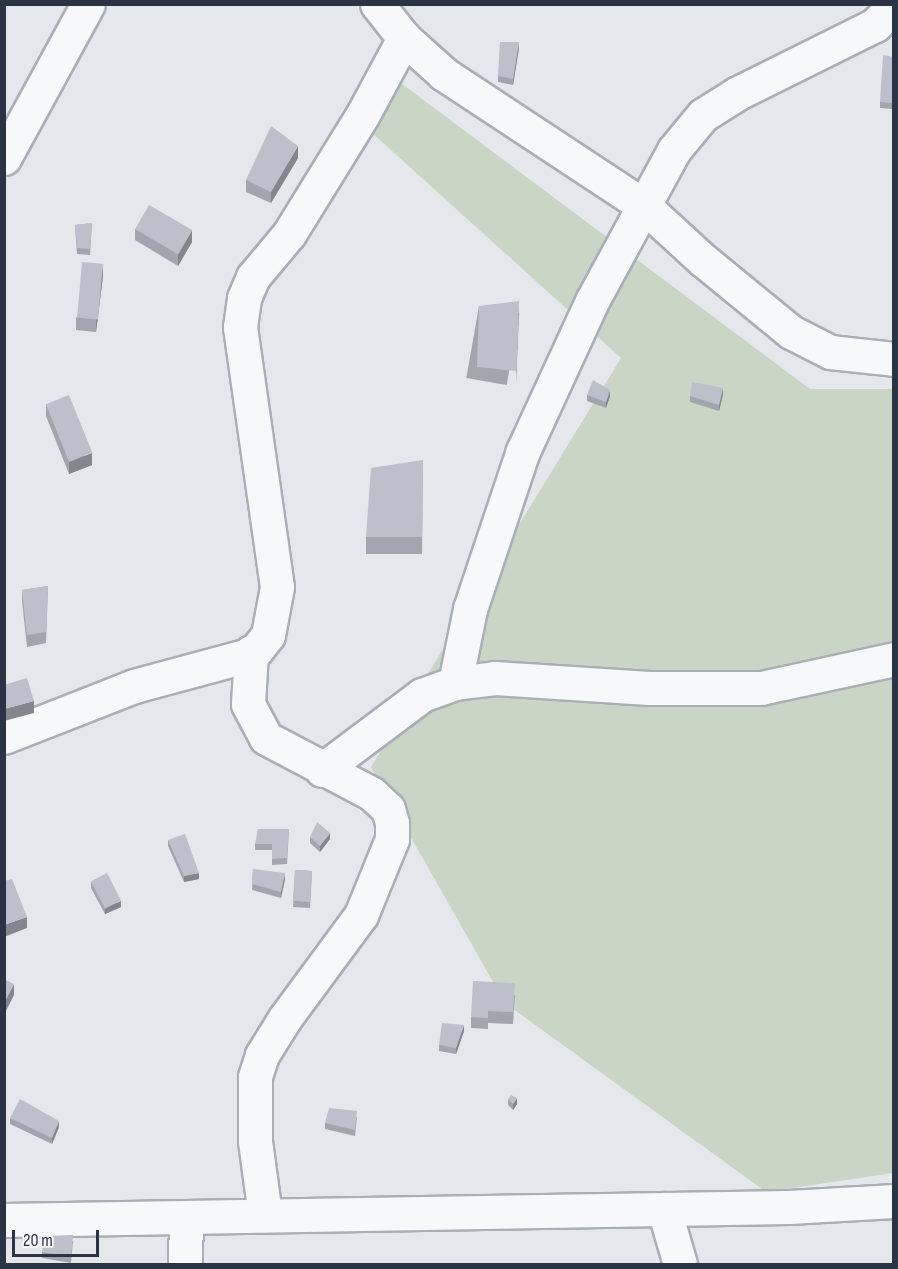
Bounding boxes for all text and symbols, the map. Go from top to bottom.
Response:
scale bar [15,1218,102,1256]
text: 20 m [23,1230,53,1251]

